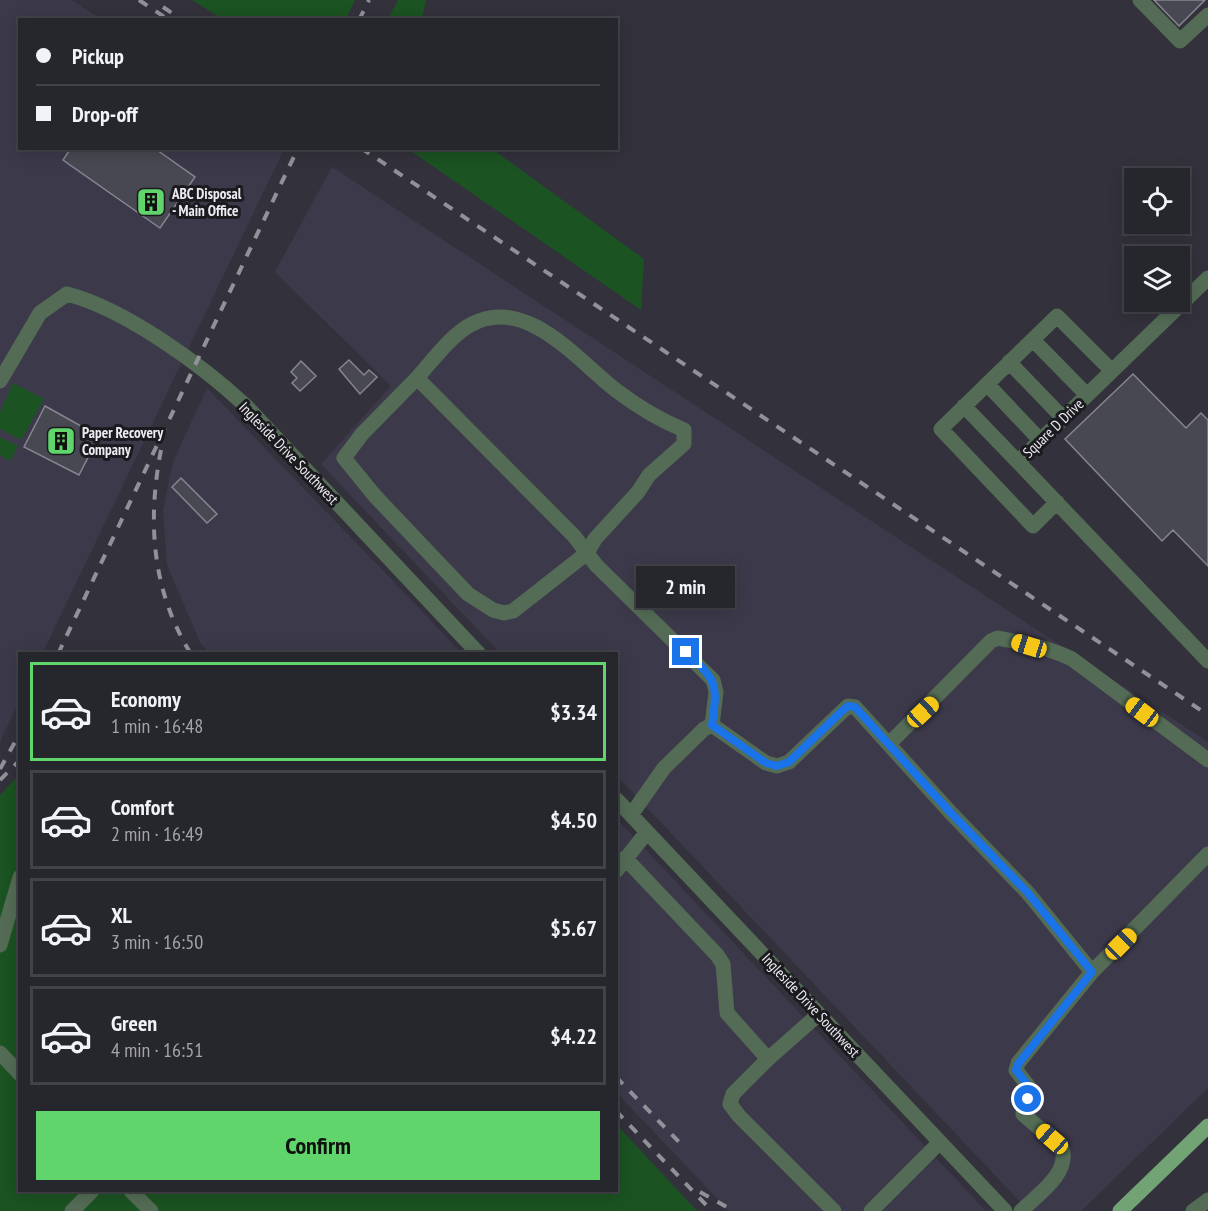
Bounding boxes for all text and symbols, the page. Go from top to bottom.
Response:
text: Pickup [72,42,124,70]
text: Drop-off [72,100,138,128]
map controls [1124,168,1190,312]
button: locate [1124,168,1190,234]
place label: ABC Disposal - Main Office [171,184,242,220]
building icon: ABC Disposal - Main Office [135,186,167,218]
button: layers [1124,246,1190,312]
street label: Square D Drive [1019,394,1087,462]
street label: Ingleside Drive Southwest [235,398,343,508]
place label: Paper Recovery Company [82,423,164,459]
building icon: Paper Recovery Company [45,425,77,457]
callout: 2 min [636,565,736,607]
text: 2 min [665,574,706,600]
car [1009,632,1049,660]
route end [672,638,699,665]
icon: car [39,685,93,739]
text: Economy [111,685,181,713]
car [904,693,942,731]
car [1122,694,1162,730]
text: $3.34 [550,698,597,726]
text: 1 min · 16:48 [111,713,203,739]
icon: car [39,793,93,847]
text: Comfort [111,793,174,821]
text: $4.50 [550,806,597,834]
text: 2 min · 16:49 [111,821,203,847]
icon: car [39,901,93,955]
text: XL [111,901,132,929]
text: $5.67 [550,914,597,942]
car [1102,925,1140,963]
text: 3 min · 16:50 [111,929,203,955]
street label: Ingleside Drive Southwest [758,949,864,1061]
icon: car [39,1009,93,1063]
text: Green [111,1009,157,1037]
text: $4.22 [550,1022,597,1050]
text: 4 min · 16:51 [111,1037,203,1063]
route start [1014,1085,1041,1112]
button: Confirm [36,1111,600,1180]
car [1033,1120,1071,1158]

